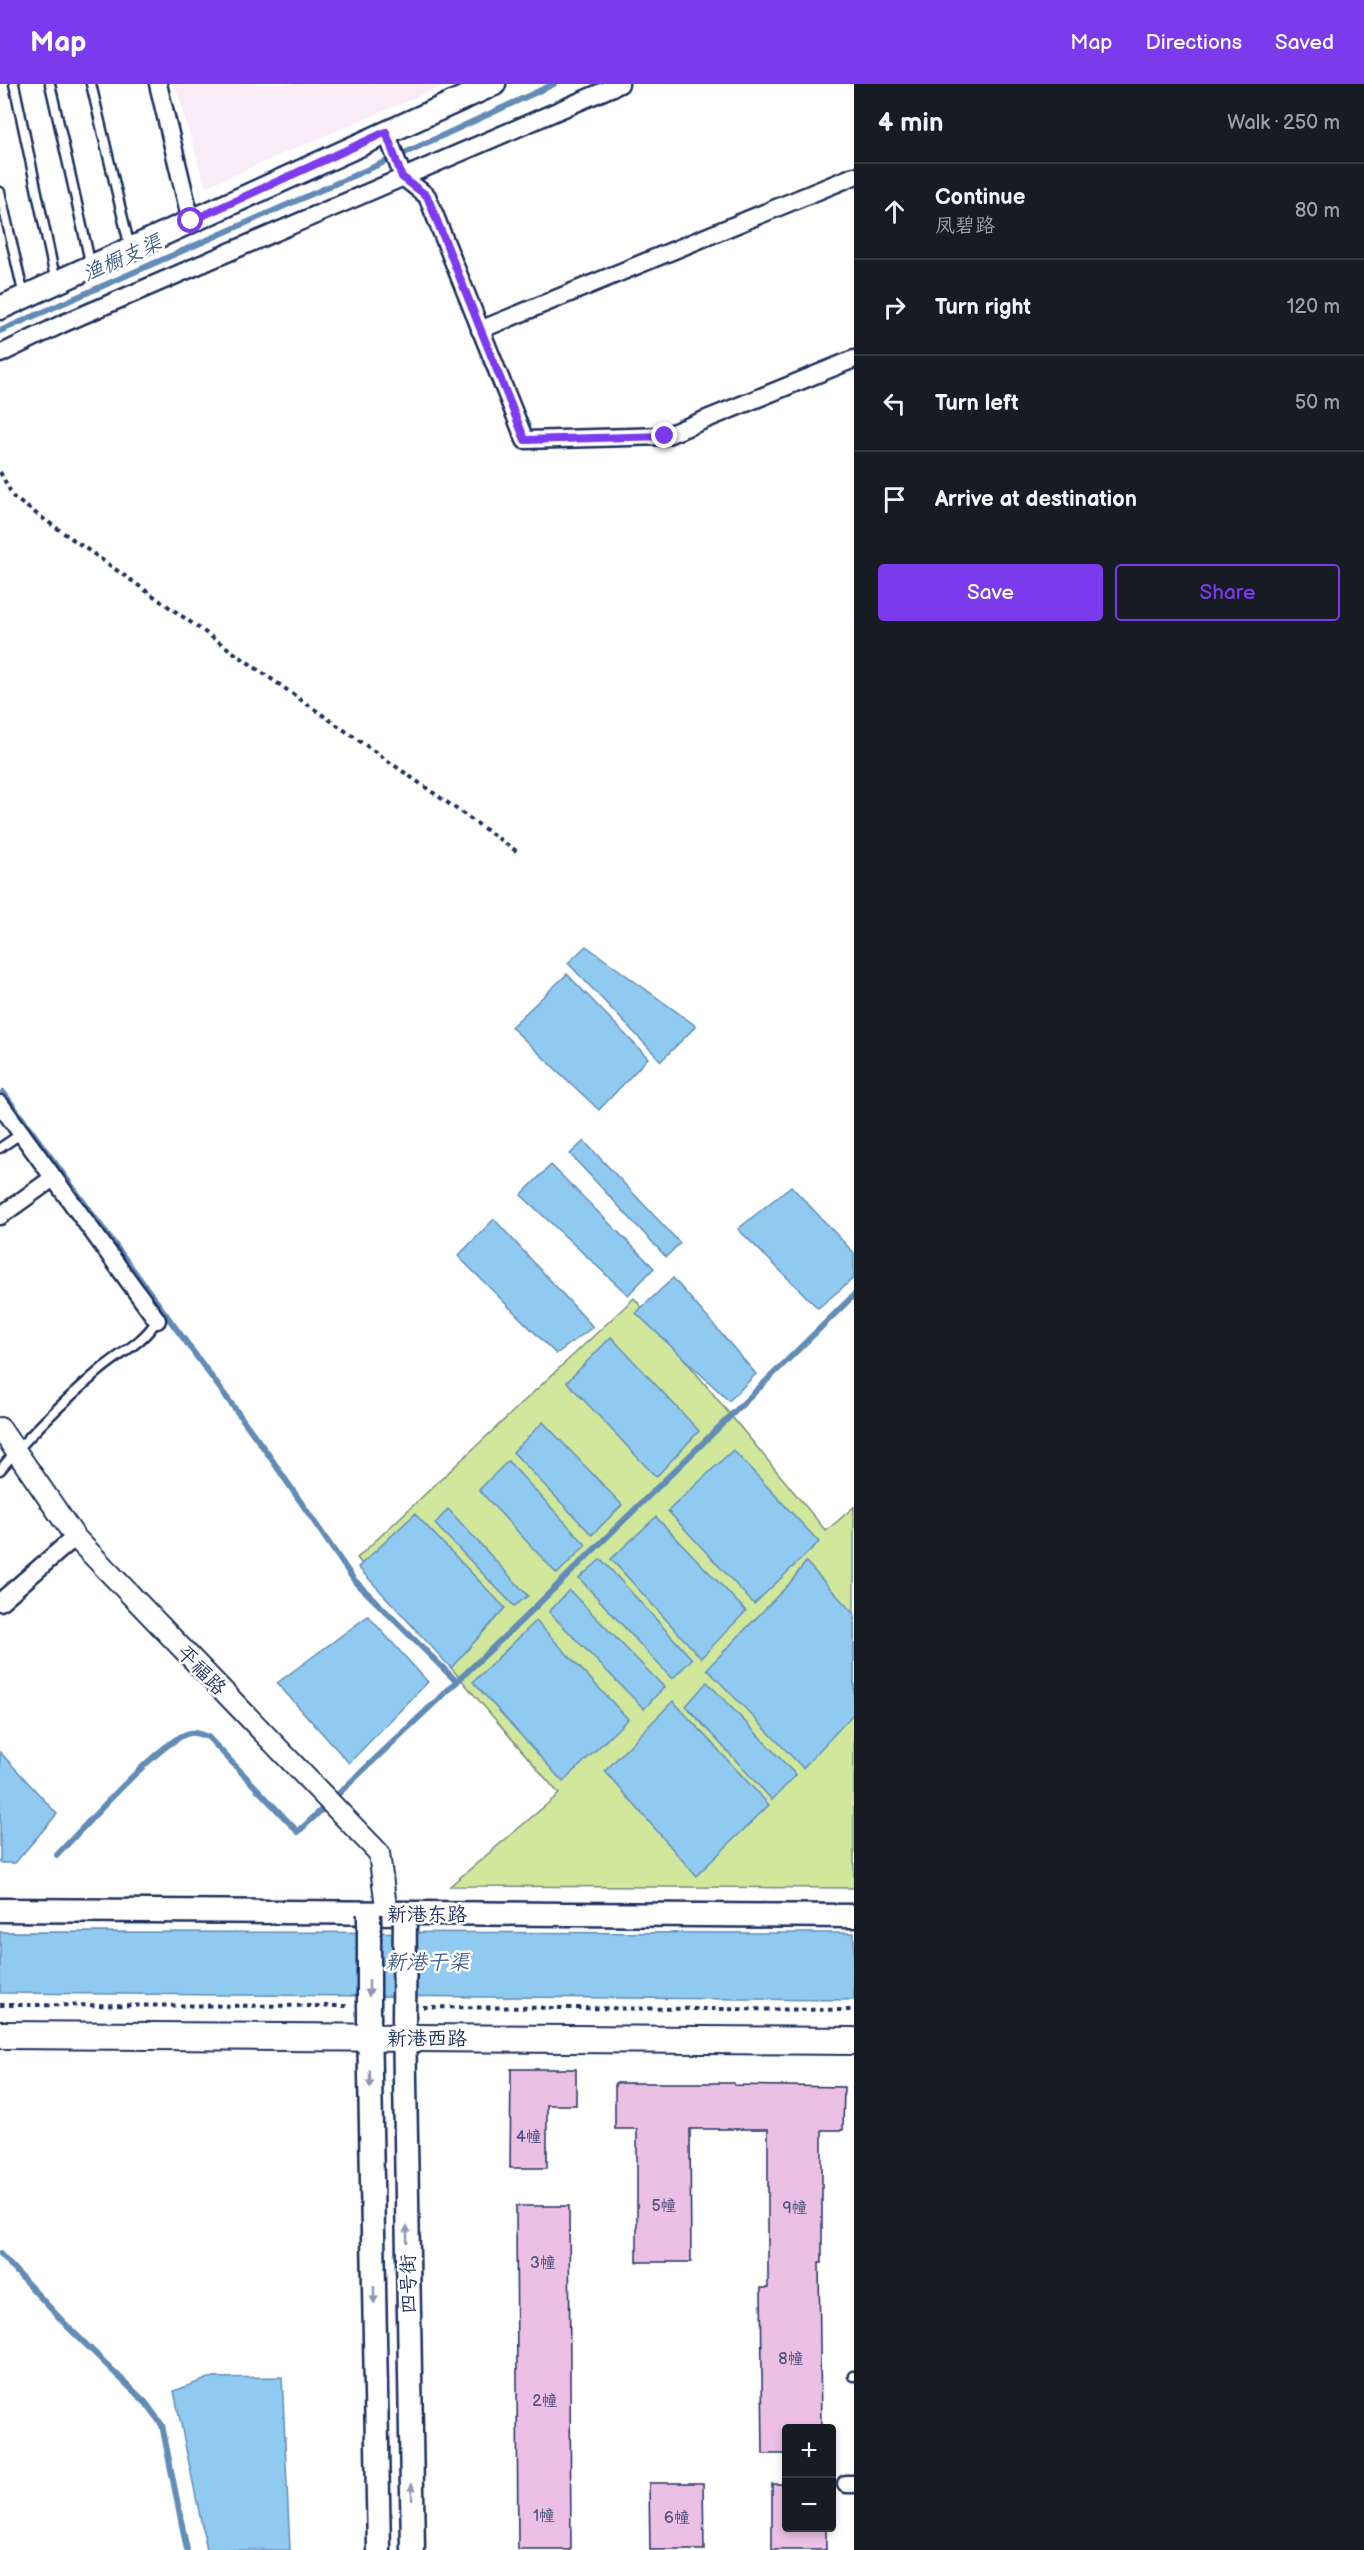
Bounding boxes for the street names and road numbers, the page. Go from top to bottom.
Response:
street label: 平福路 [172,1641,231,1701]
street label: 新港东路 [387,1903,468,1927]
street label: 新港西路 [387,2027,468,2051]
street label: 四号街 [396,2254,422,2314]

